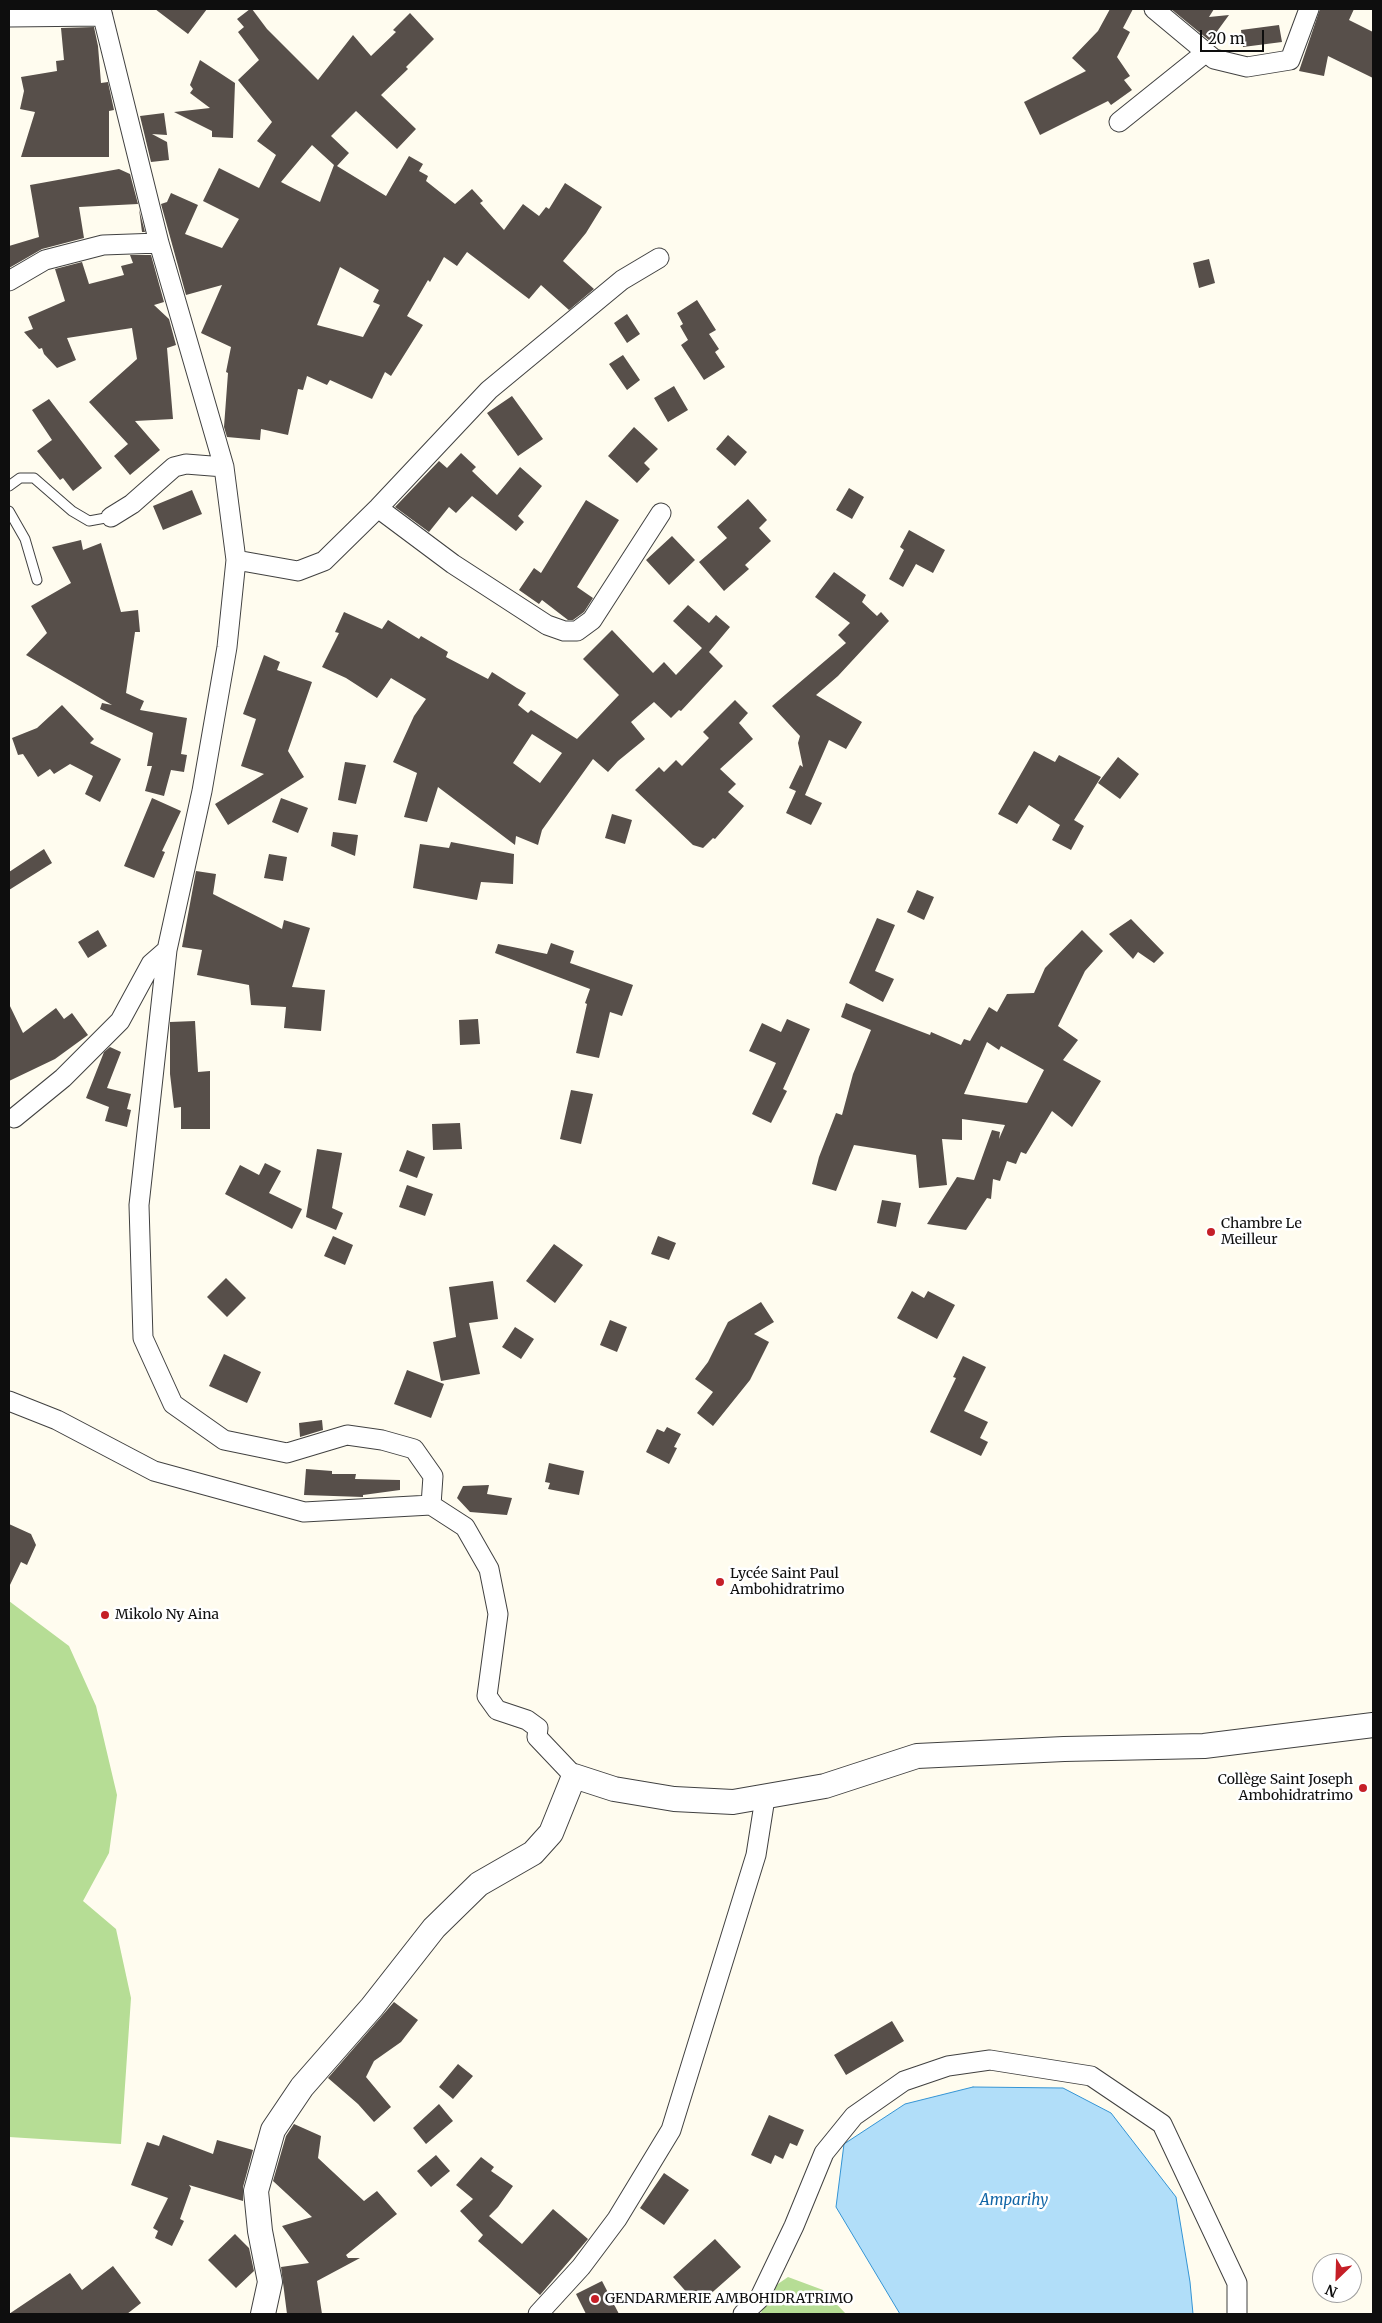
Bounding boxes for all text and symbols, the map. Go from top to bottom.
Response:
scale bar [1202,20,1266,52]
text: 20 m [1208,29,1245,48]
place label: Chambre Le Meilleur [1221,1216,1302,1248]
marker: Chambre Le Meilleur [1205,1226,1217,1238]
place label: Lycée Saint Paul Ambohidratrimo [730,1566,844,1598]
marker: Lycée Saint Paul Ambohidratrimo [714,1576,726,1588]
place label: Mikolo Ny Aina [115,1607,219,1623]
marker: Mikolo Ny Aina [99,1609,111,1621]
place label: Collège Saint Joseph Ambohidratrimo [1218,1772,1353,1804]
marker: Collège Saint Joseph Ambohidratrimo [1357,1782,1369,1794]
water label: Amparihy [980,2192,1048,2210]
north arrow [1312,2253,1362,2303]
text: N [1323,2280,1340,2301]
place label: GENDARMERIE AMBOHIDRATRIMO [605,2291,853,2307]
marker: GENDARMERIE AMBOHIDRATRIMO [589,2293,601,2305]

